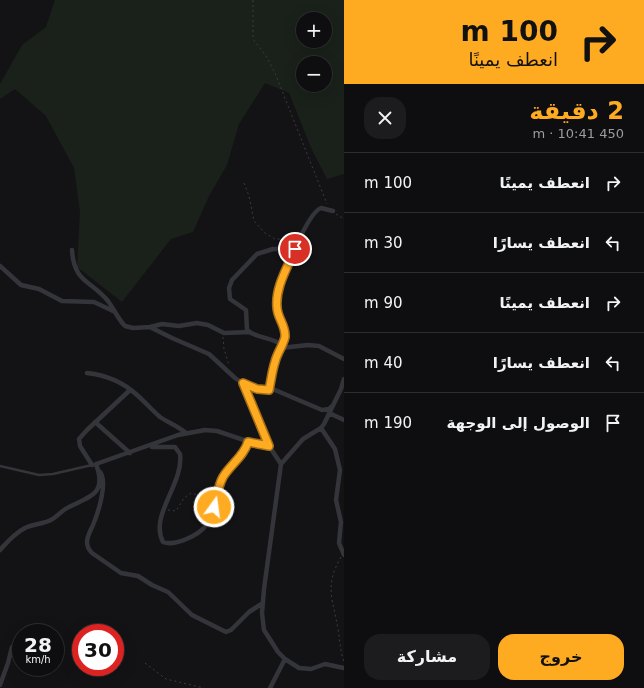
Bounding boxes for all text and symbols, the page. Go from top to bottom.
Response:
map controls [296,12,332,92]
button: + [296,12,332,48]
text: 100 m [461,15,558,48]
icon: right [572,16,624,68]
text: انعطف يمينًا [468,49,558,70]
button: − [296,56,332,92]
button: close [364,97,406,139]
text: 2 دقيقة [529,97,624,125]
text: 450 m · 10:41 [533,126,624,141]
icon: right [602,172,624,194]
text: 100 m [364,174,412,192]
text: انعطف يمينًا [499,174,590,192]
pin [278,232,312,266]
icon: left [602,232,624,254]
text: 30 m [364,234,403,252]
text: انعطف يسارًا [493,234,590,252]
icon: arrive [284,238,306,260]
icon: right [602,292,624,314]
text: 90 m [364,294,403,312]
text: انعطف يمينًا [499,294,590,312]
icon: left [602,352,624,374]
text: 40 m [364,354,403,372]
text: انعطف يسارًا [493,354,590,372]
icon: arrive [602,412,624,434]
text: 190 m [364,414,412,432]
text: الوصول إلى الوجهة [447,414,590,432]
position arrow [193,486,235,528]
speed limit sign: 30 [72,624,124,676]
text: 28 [24,633,52,657]
button: مشاركة [364,634,490,680]
button: خروج [498,634,624,680]
text: km/h [25,654,51,665]

